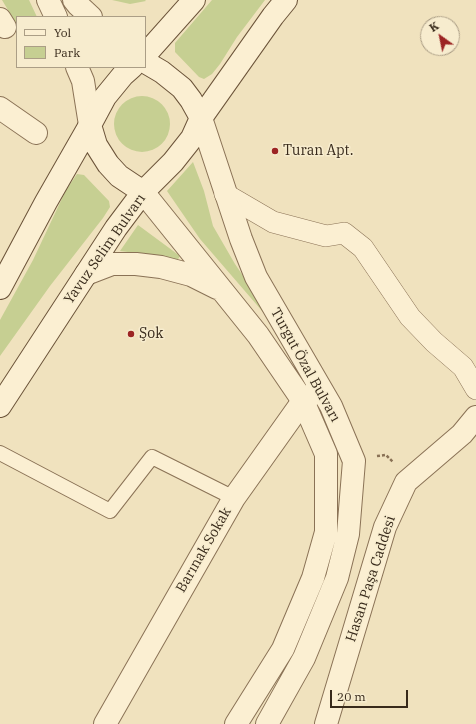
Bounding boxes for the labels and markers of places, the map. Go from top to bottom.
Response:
place label: Turan Apt. [283,143,353,159]
marker: Turan Apt. [270,146,280,156]
place label: Şok [139,326,163,342]
marker: Şok [126,329,136,339]

